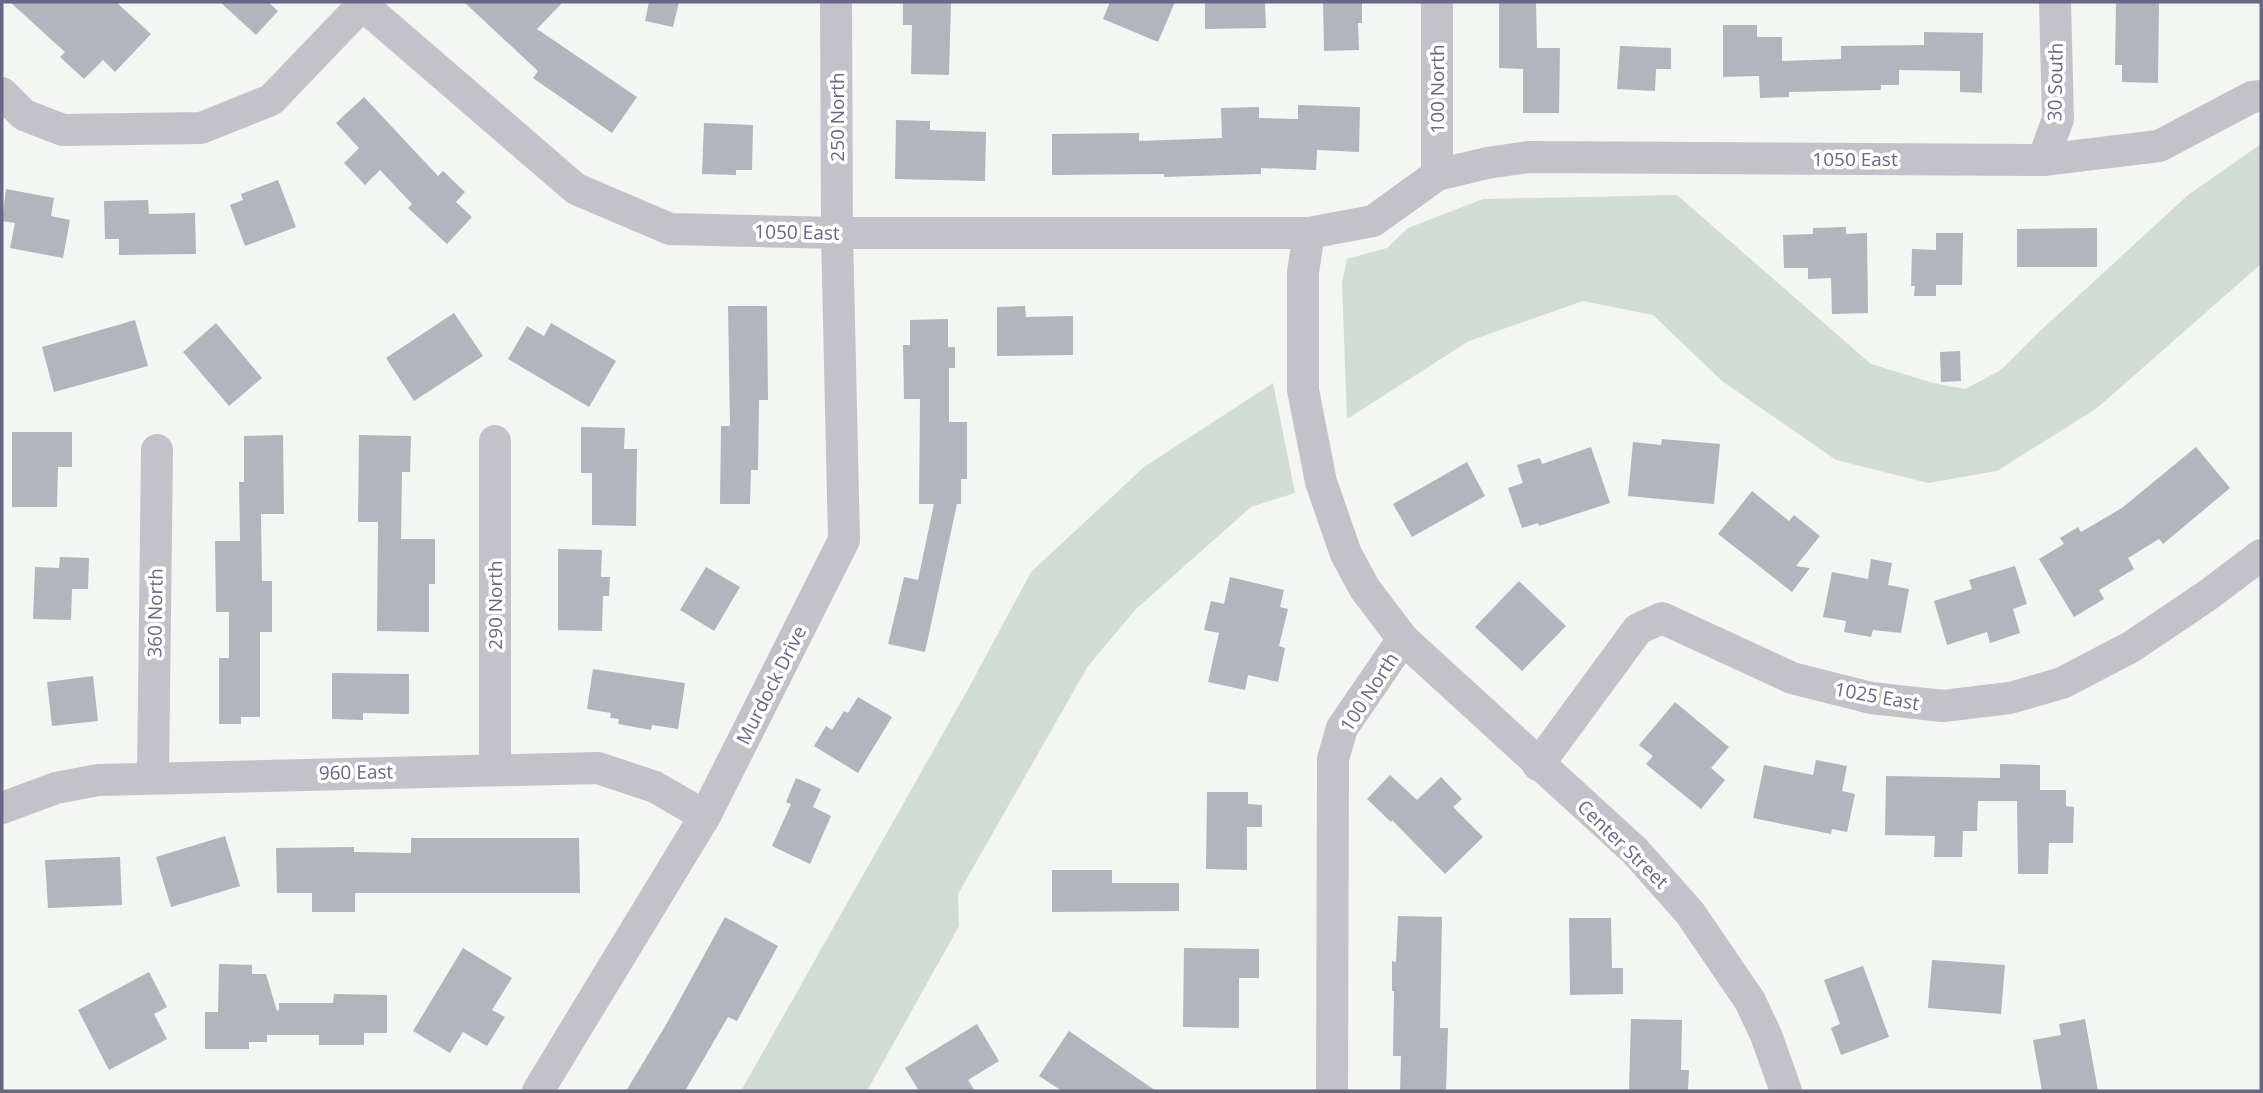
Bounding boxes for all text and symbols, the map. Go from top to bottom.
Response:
street label: 30 South [2041,42,2069,122]
street label: 100 North [1424,44,1450,134]
street label: 250 North [824,72,850,162]
street label: 1050 East [1812,146,1898,172]
street label: 1050 East [754,218,840,246]
street label: 290 North [482,560,508,650]
street label: 360 North [141,568,169,658]
street label: Murdock Drive [730,621,812,749]
street label: 100 North [1334,647,1404,737]
street label: 1025 East [1833,676,1921,716]
street label: 960 East [319,758,394,786]
street label: Center Street [1572,794,1674,894]

